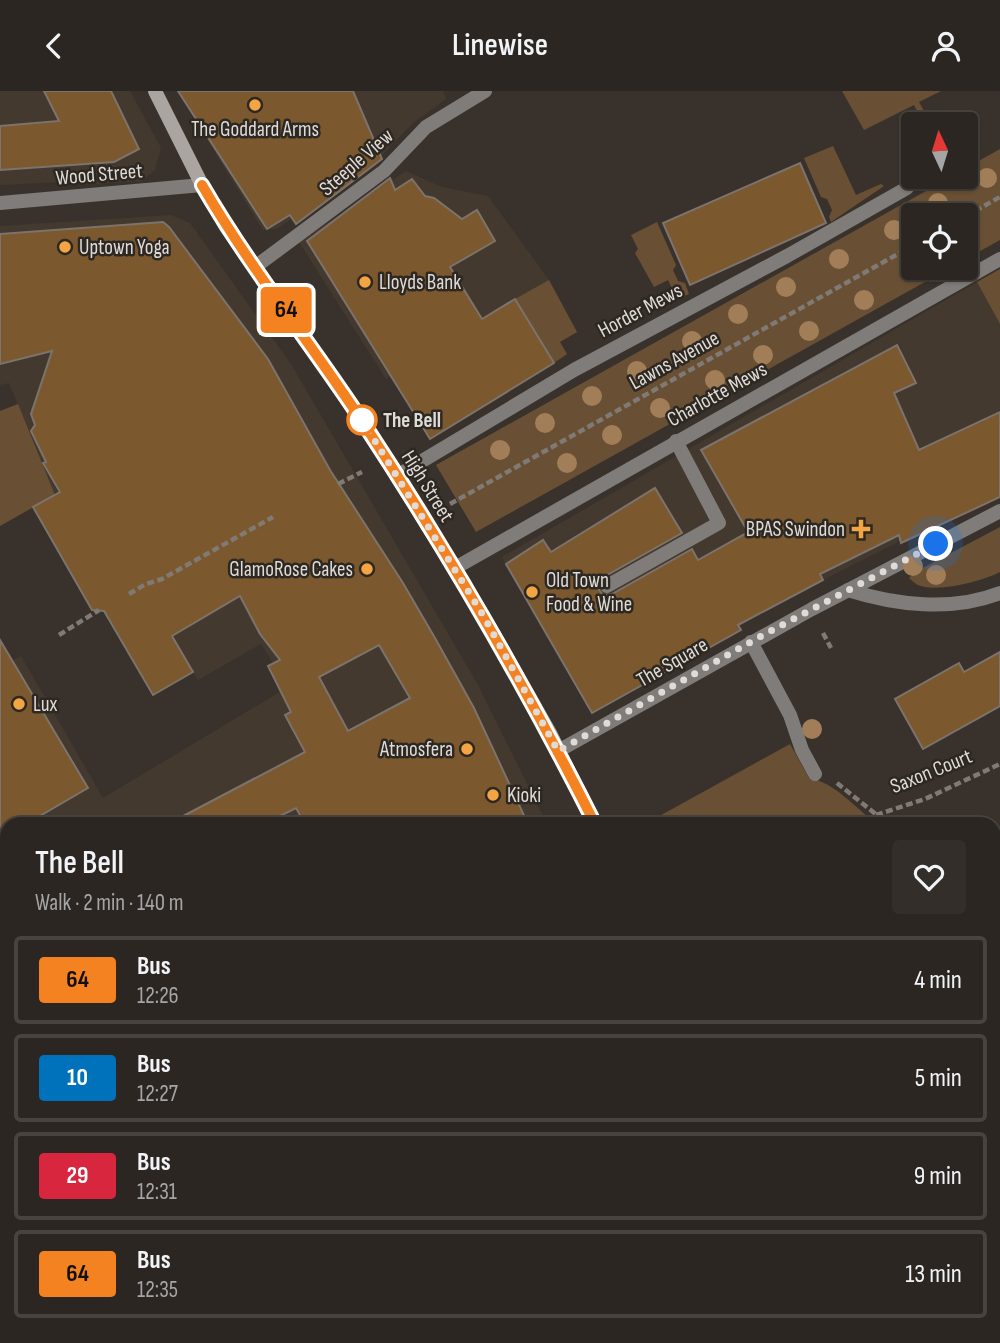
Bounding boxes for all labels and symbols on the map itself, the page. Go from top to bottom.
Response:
marker: The Goddard Arms [247,97,263,113]
north arrow [901,112,978,189]
place label: The Goddard Arms [191,117,319,142]
street label: Steeple View [314,123,399,201]
street label: Wood Street [55,158,144,191]
place label: Uptown Yoga [79,235,170,260]
marker: Uptown Yoga [57,239,73,255]
place label: Lloyds Bank [379,270,461,295]
marker: Lloyds Bank [357,274,373,290]
street label: Horder Mews [594,278,687,343]
line badge: 64 [254,287,318,333]
street label: Lawns Avenue [625,326,723,395]
street label: Charlotte Mews [663,357,772,432]
marker: The Bell [347,405,377,435]
place label: The Bell [383,408,441,433]
street label: High Street [396,446,459,527]
place label: BPAS Swindon [746,517,845,542]
marker: BPAS Swindon [851,519,871,539]
your location [918,526,953,561]
place label: GlamoRose Cakes [229,557,353,582]
marker: GlamoRose Cakes [359,561,375,577]
place label: Old Town Food & Wine [546,568,632,617]
marker: Old Town Food & Wine [524,584,540,600]
street label: The Square [632,632,712,693]
place label: Lux [33,692,58,717]
marker: Lux [11,696,27,712]
place label: Atmosfera [379,737,453,762]
marker: Atmosfera [459,741,475,757]
street label: Saxon Court [887,744,976,799]
place label: Kioki [507,783,541,808]
marker: Kioki [485,787,501,803]

